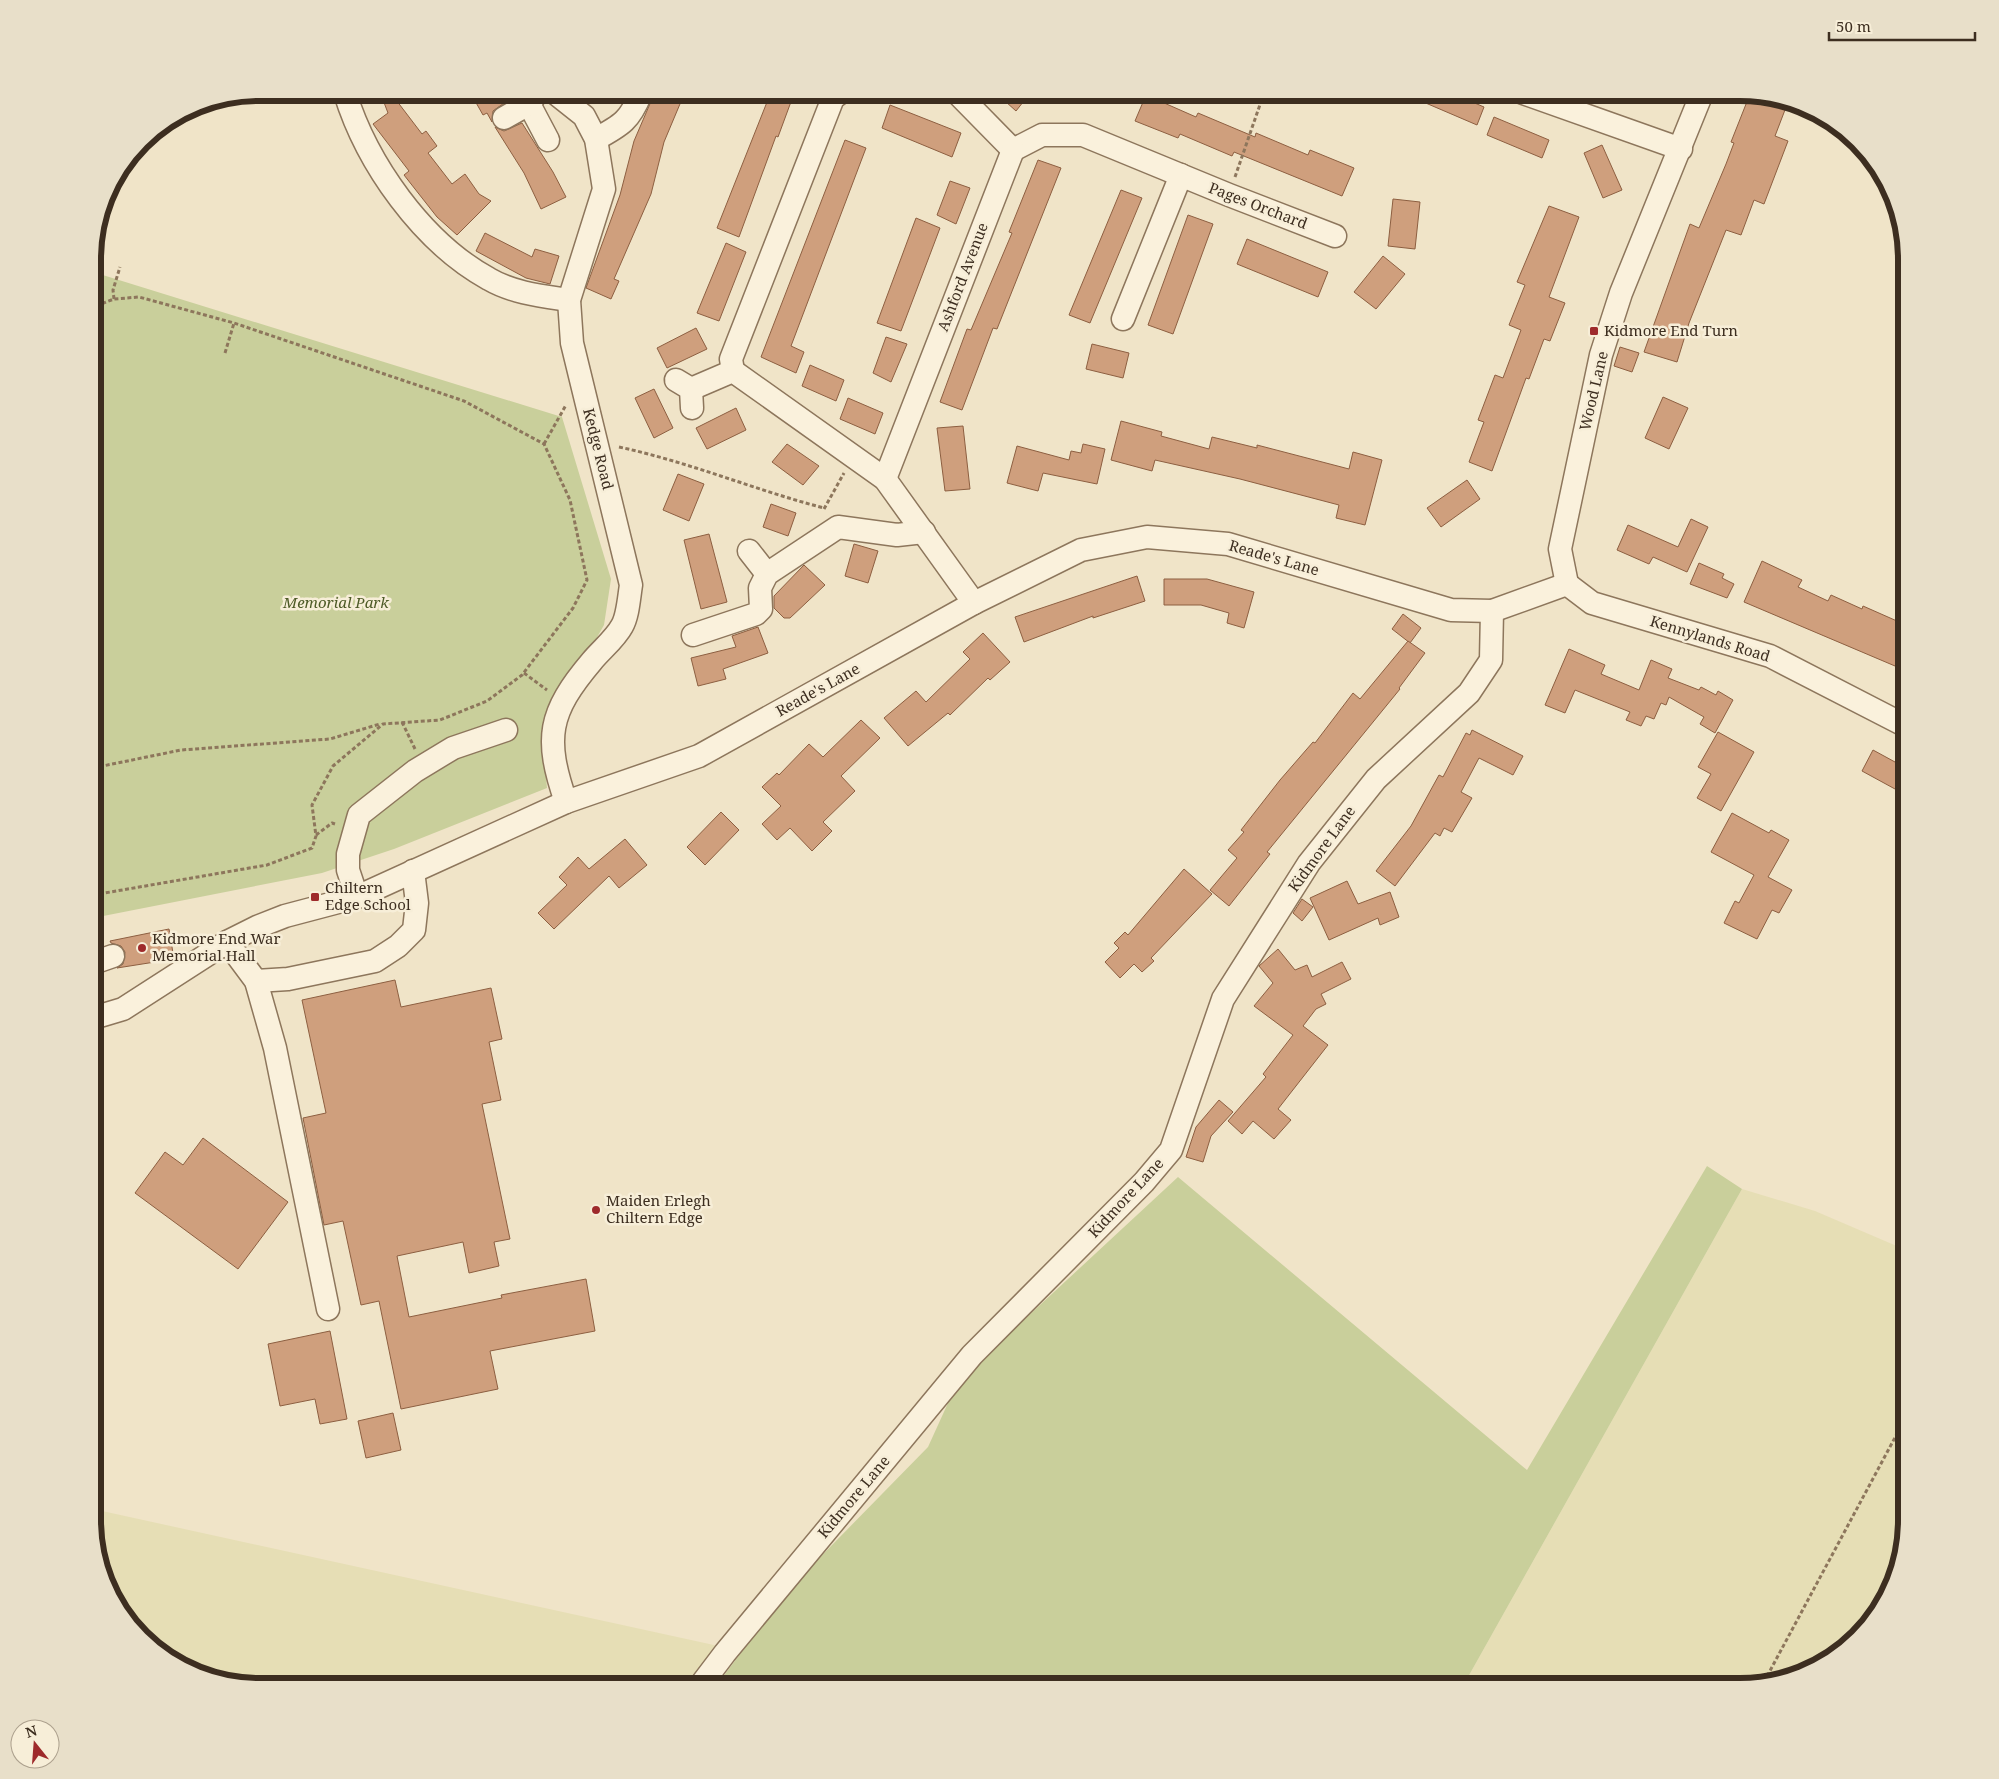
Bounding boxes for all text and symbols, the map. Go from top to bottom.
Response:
scale bar [1829,10,1975,42]
text: 50 m [1836,16,1871,36]
street label: Pages Orchard [1206,177,1311,233]
street label: Ashford Avenue [932,219,992,334]
place label: Kidmore End Turn [1604,320,1738,340]
marker: Kidmore End Turn [1588,325,1600,337]
street label: Wood Lane [1574,349,1612,432]
street label: Kedge Road [579,406,619,492]
street label: Reade's Lane [1227,535,1322,579]
park label: Memorial Park [282,592,389,612]
street label: Kennylands Road [1648,610,1773,666]
street label: Reade's Lane [772,658,863,720]
street label: Kidmore Lane [1283,801,1359,895]
place label: Chiltern Edge School [325,877,411,914]
marker: Chiltern Edge School [309,891,321,903]
place label: Kidmore End War Memorial Hall [152,928,281,965]
marker: Kidmore End War Memorial Hall [136,942,148,954]
street label: Kidmore Lane [1083,1153,1167,1241]
place label: Maiden Erlegh Chiltern Edge [606,1190,711,1227]
marker: Maiden Erlegh Chiltern Edge [590,1204,602,1216]
street label: Kidmore Lane [813,1451,894,1542]
north arrow [10,1719,60,1769]
text: N [23,1720,39,1742]

